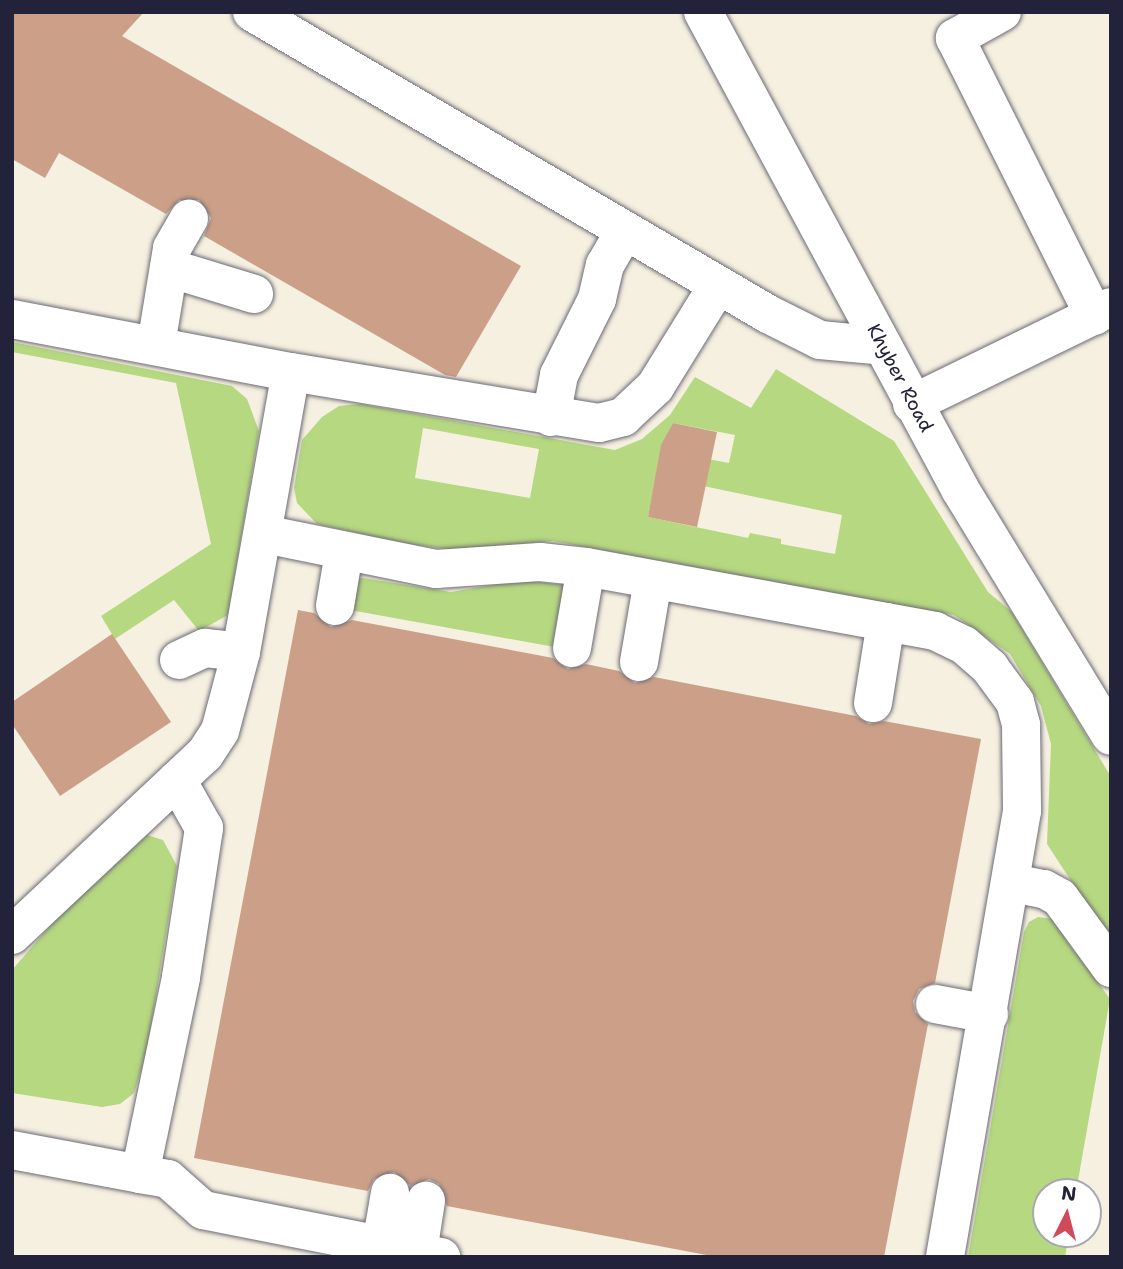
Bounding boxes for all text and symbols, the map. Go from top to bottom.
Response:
street label: Khyber Road [862,320,938,436]
north arrow [1032,1178,1102,1248]
text: N [1060,1180,1078,1207]

